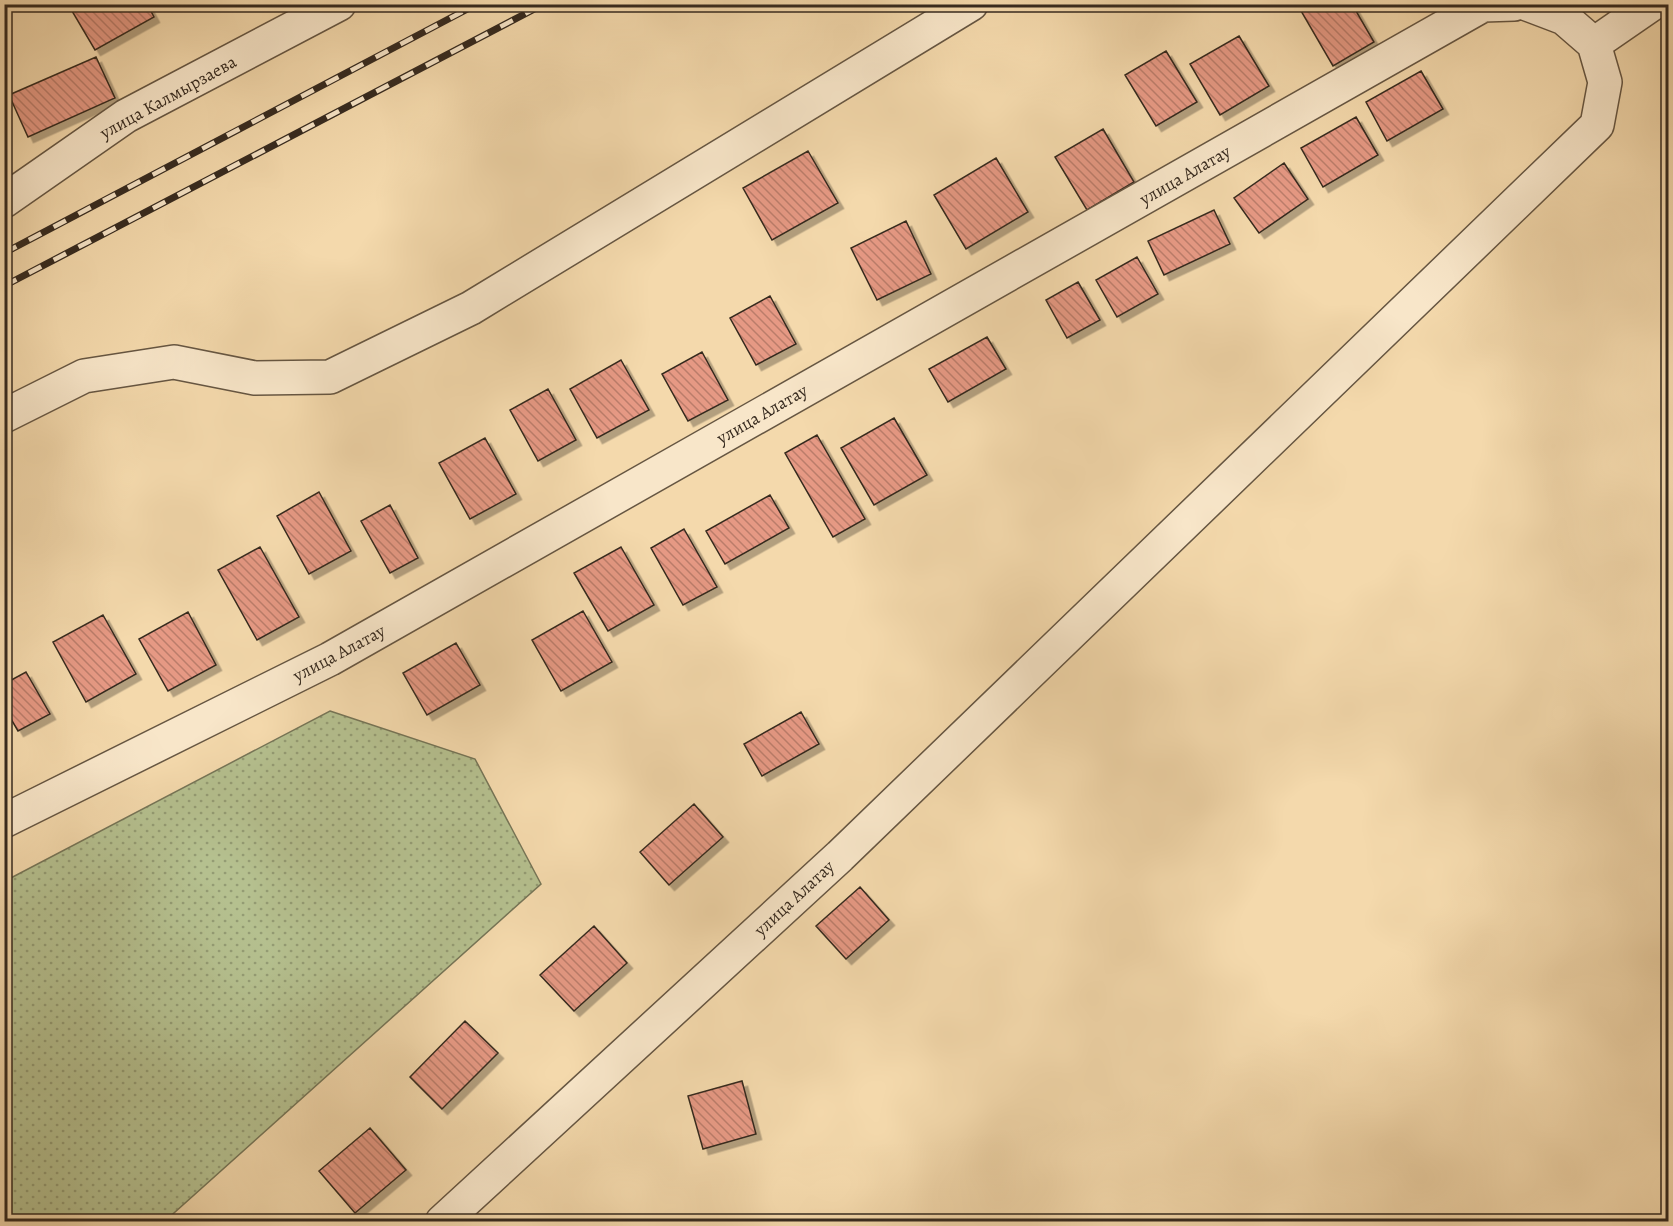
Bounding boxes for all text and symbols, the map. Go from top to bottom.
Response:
street label: улица Калмырзаева [95,49,241,145]
street label: улица Алатау [1134,139,1236,211]
street label: улица Алатау [711,378,813,450]
street label: улица Алатау [288,618,390,688]
street label: улица Алатау [748,854,840,942]

